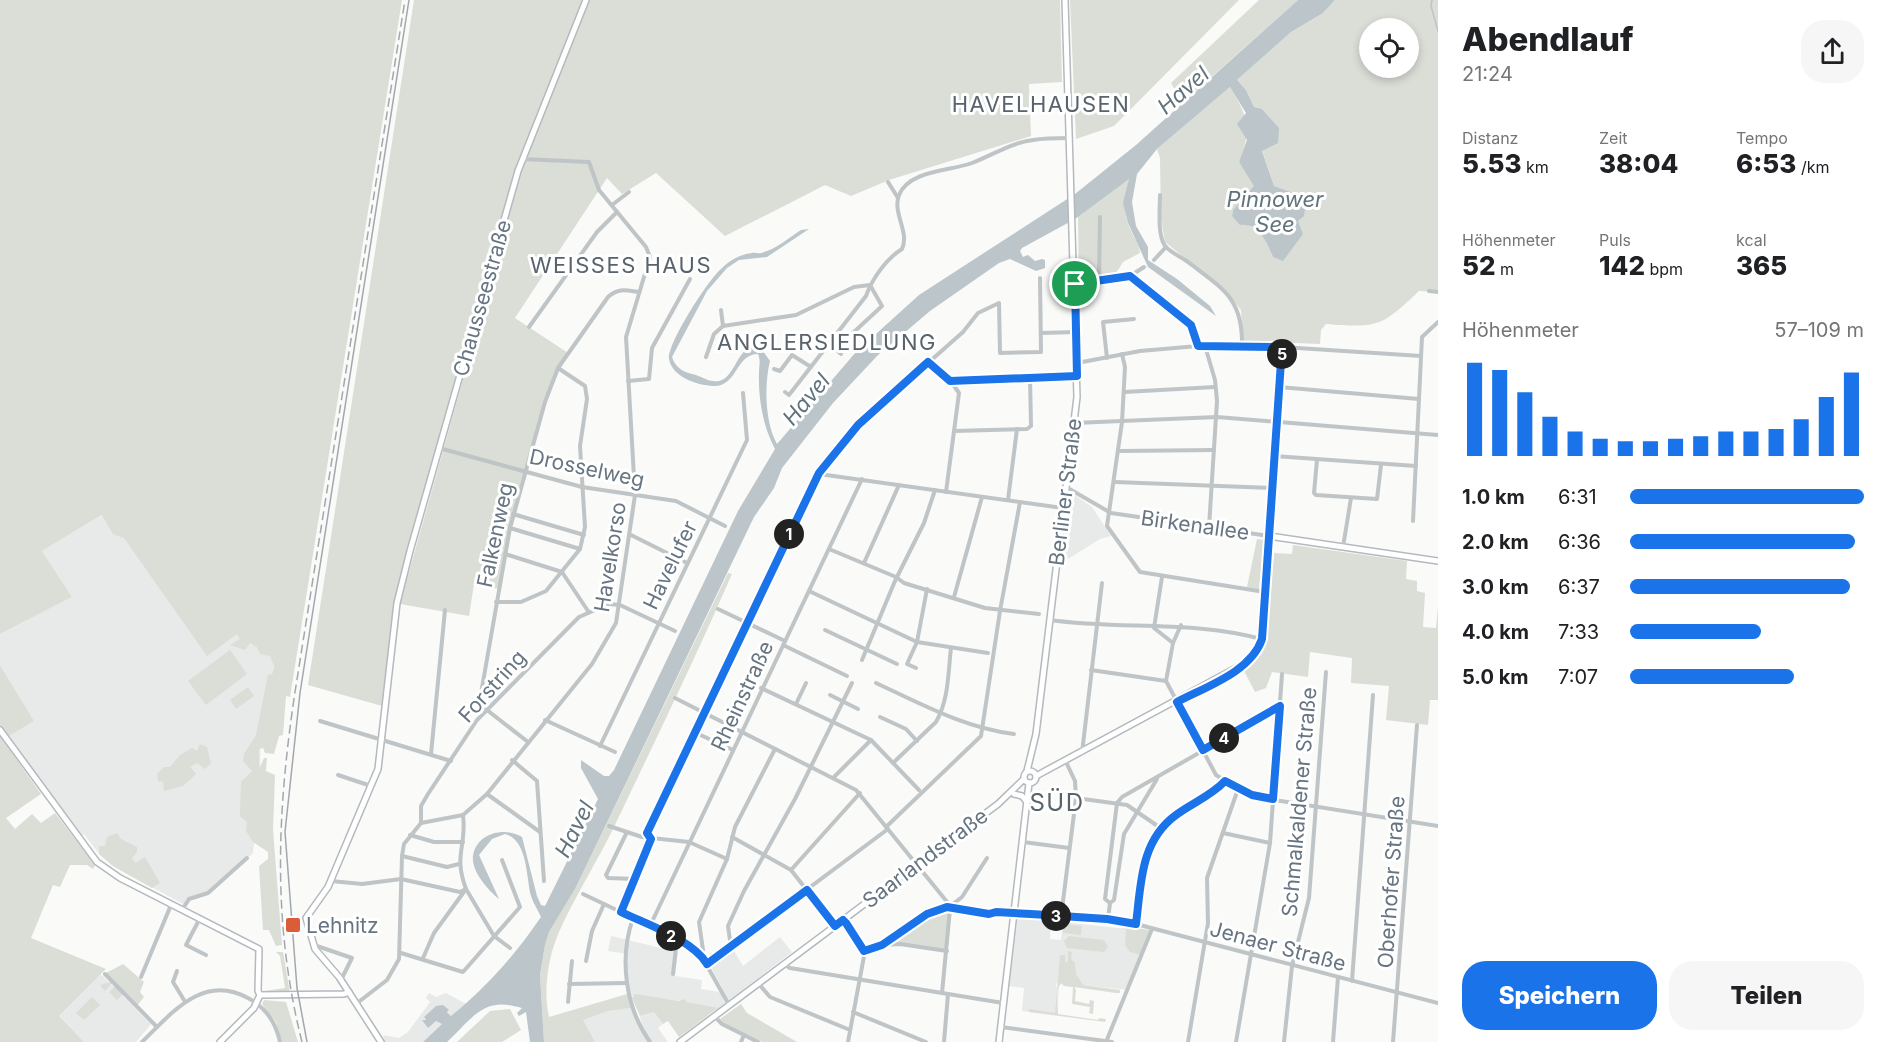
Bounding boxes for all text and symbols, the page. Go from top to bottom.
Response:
map controls [1359,18,1419,78]
button: locate [1359,18,1419,78]
text: Abendlauf [1462,19,1634,59]
button: share [1801,20,1864,83]
water label: Havel [1152,60,1214,119]
text: 21:24 [1462,62,1513,86]
district label: HAVELHAUSEN [952,91,1130,117]
text: Distanz [1462,128,1518,148]
text: Zeit [1599,128,1628,148]
text: Tempo [1736,128,1788,148]
text: 5.53 [1462,148,1522,179]
text: 38:04 [1599,148,1678,179]
text: 6:53 [1736,148,1796,179]
text: km [1522,157,1549,177]
text: /km [1796,157,1829,177]
water label: Pinnower See [1227,186,1324,237]
street label: Chausseestraße [448,217,516,379]
text: Höhenmeter [1462,230,1556,250]
text: Puls [1599,230,1631,250]
text: kcal [1736,230,1767,250]
text: 52 [1462,250,1496,281]
text: 142 [1599,250,1645,281]
text: 365 [1736,250,1787,281]
district label: WEISSES HAUS [530,252,712,278]
pin [1049,258,1100,309]
text: m [1496,259,1514,279]
text: bpm [1645,259,1683,279]
icon: arrive [1058,267,1091,300]
text: Höhenmeter [1462,318,1579,342]
text: 57–109 m [1774,318,1864,342]
district label: ANGLERSIEDLUNG [717,329,937,355]
pin: 5 [1267,339,1297,369]
text: 5 [1277,344,1287,364]
water label: Havel [777,367,835,430]
street label: Berliner Straße [1044,417,1086,567]
street label: Drosselweg [527,444,647,492]
street label: Falkenweg [472,480,518,590]
text: 1.0 km [1462,485,1525,509]
text: 6:31 [1558,485,1597,509]
street label: Havelkorso [589,500,631,614]
street label: Birkenallee [1139,505,1251,545]
street label: Havelufer [638,517,702,613]
pin: 1 [774,519,804,549]
text: 1 [786,524,792,544]
text: 2.0 km [1462,530,1529,554]
text: 6:36 [1558,530,1601,554]
text: 3.0 km [1462,575,1529,599]
text: 6:37 [1558,575,1600,599]
text: 4.0 km [1462,620,1529,644]
text: 7:33 [1558,620,1599,644]
street label: Rheinstraße [706,637,778,755]
street label: Forstring [453,645,531,727]
text: 5.0 km [1462,665,1529,689]
text: 7:07 [1558,665,1598,689]
street label: Schmalkaldener Straße [1277,686,1321,918]
pin: 4 [1209,723,1239,753]
text: 4 [1219,728,1229,748]
district label: SÜD [1029,788,1085,817]
street label: Oberhofer Straße [1373,795,1409,969]
water label: Havel [549,796,599,861]
street label: Saarlandstraße [857,803,993,913]
pin: 3 [1041,901,1071,931]
text: 3 [1051,906,1061,926]
place label: Lehnitz [306,913,379,938]
marker: Lehnitz [284,916,302,934]
street label: Jenaer Straße [1207,916,1349,976]
pin: 2 [656,921,686,951]
text: 2 [666,926,676,946]
button: Speichern [1462,961,1657,1030]
button: Teilen [1669,961,1864,1030]

